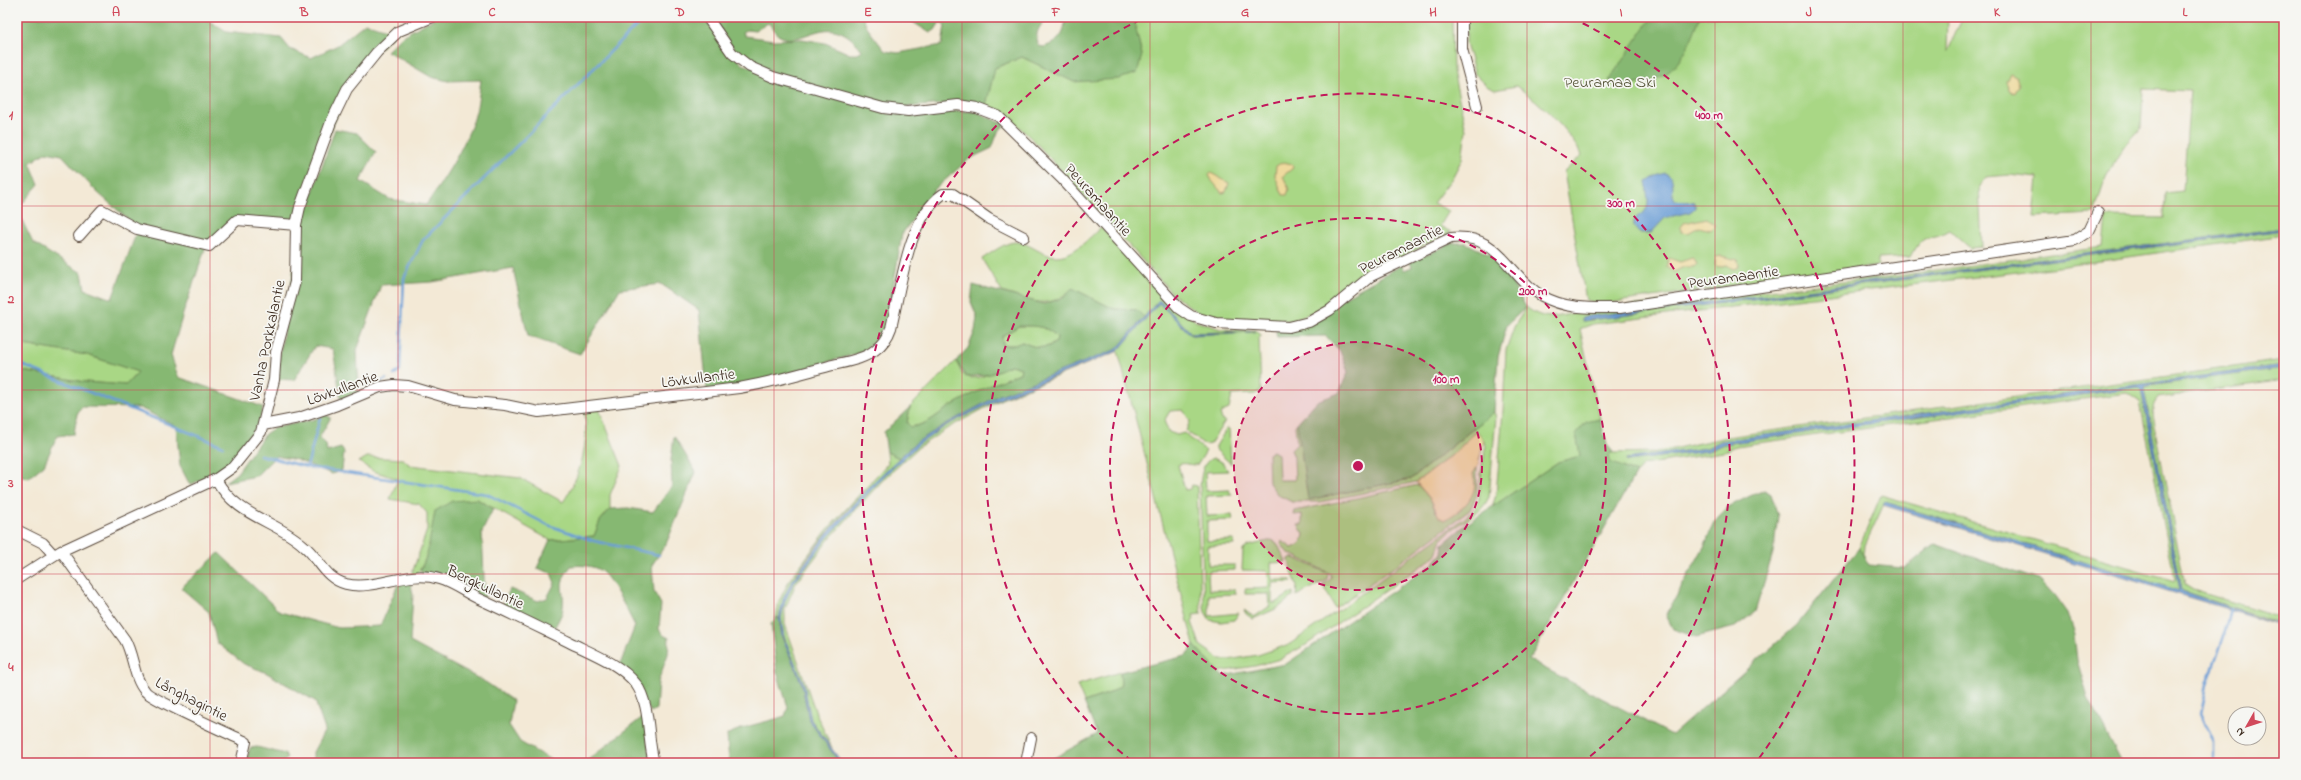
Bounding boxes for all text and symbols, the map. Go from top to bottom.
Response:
text: A [112,3,120,22]
text: B [299,3,309,22]
text: C [488,3,496,22]
text: D [674,3,685,22]
text: E [864,3,872,22]
text: F [1051,3,1061,22]
text: G [1241,3,1249,22]
text: H [1429,3,1437,22]
text: I [1619,3,1623,22]
text: J [1806,3,1812,22]
text: K [1994,3,2001,22]
text: L [2183,3,2189,22]
park label: Peuramaa Ski [1564,71,1656,95]
text: 1 [9,106,14,125]
text: 400 m [1694,107,1723,125]
street label: Peuramaantie [1058,158,1137,243]
text: 300 m [1606,195,1636,213]
street label: Peuramaantie [1355,218,1448,281]
street label: Peuramaantie [1686,260,1781,296]
street label: Vanha Porkkalantie [243,277,293,404]
text: 200 m [1518,283,1548,301]
text: 2 [7,290,15,309]
street label: Lövkullantie [660,362,737,395]
street label: Lövkullantie [304,365,382,413]
text: 100 m [1433,371,1460,389]
centre of rings [1351,459,1365,473]
text: 3 [7,474,14,493]
street label: Bergkullantie [442,559,529,617]
text: 4 [7,658,14,677]
street label: Långhagintie [151,671,232,729]
north arrow [2227,706,2267,746]
text: N [2231,724,2249,740]

